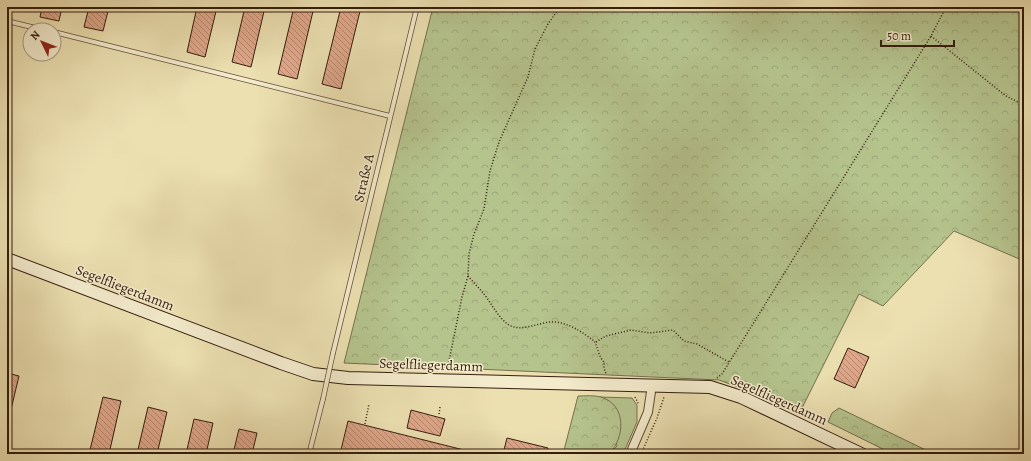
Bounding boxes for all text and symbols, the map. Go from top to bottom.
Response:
north arrow [22,22,62,62]
scale bar [881,22,954,48]
text: N [27,27,43,44]
text: 50 m [887,28,911,44]
street label: Straße A [349,151,379,204]
street label: Segelfliegerdamm [73,261,177,316]
street label: Segelfliegerdamm [379,354,484,376]
street label: Segelfliegerdamm [728,370,831,430]

